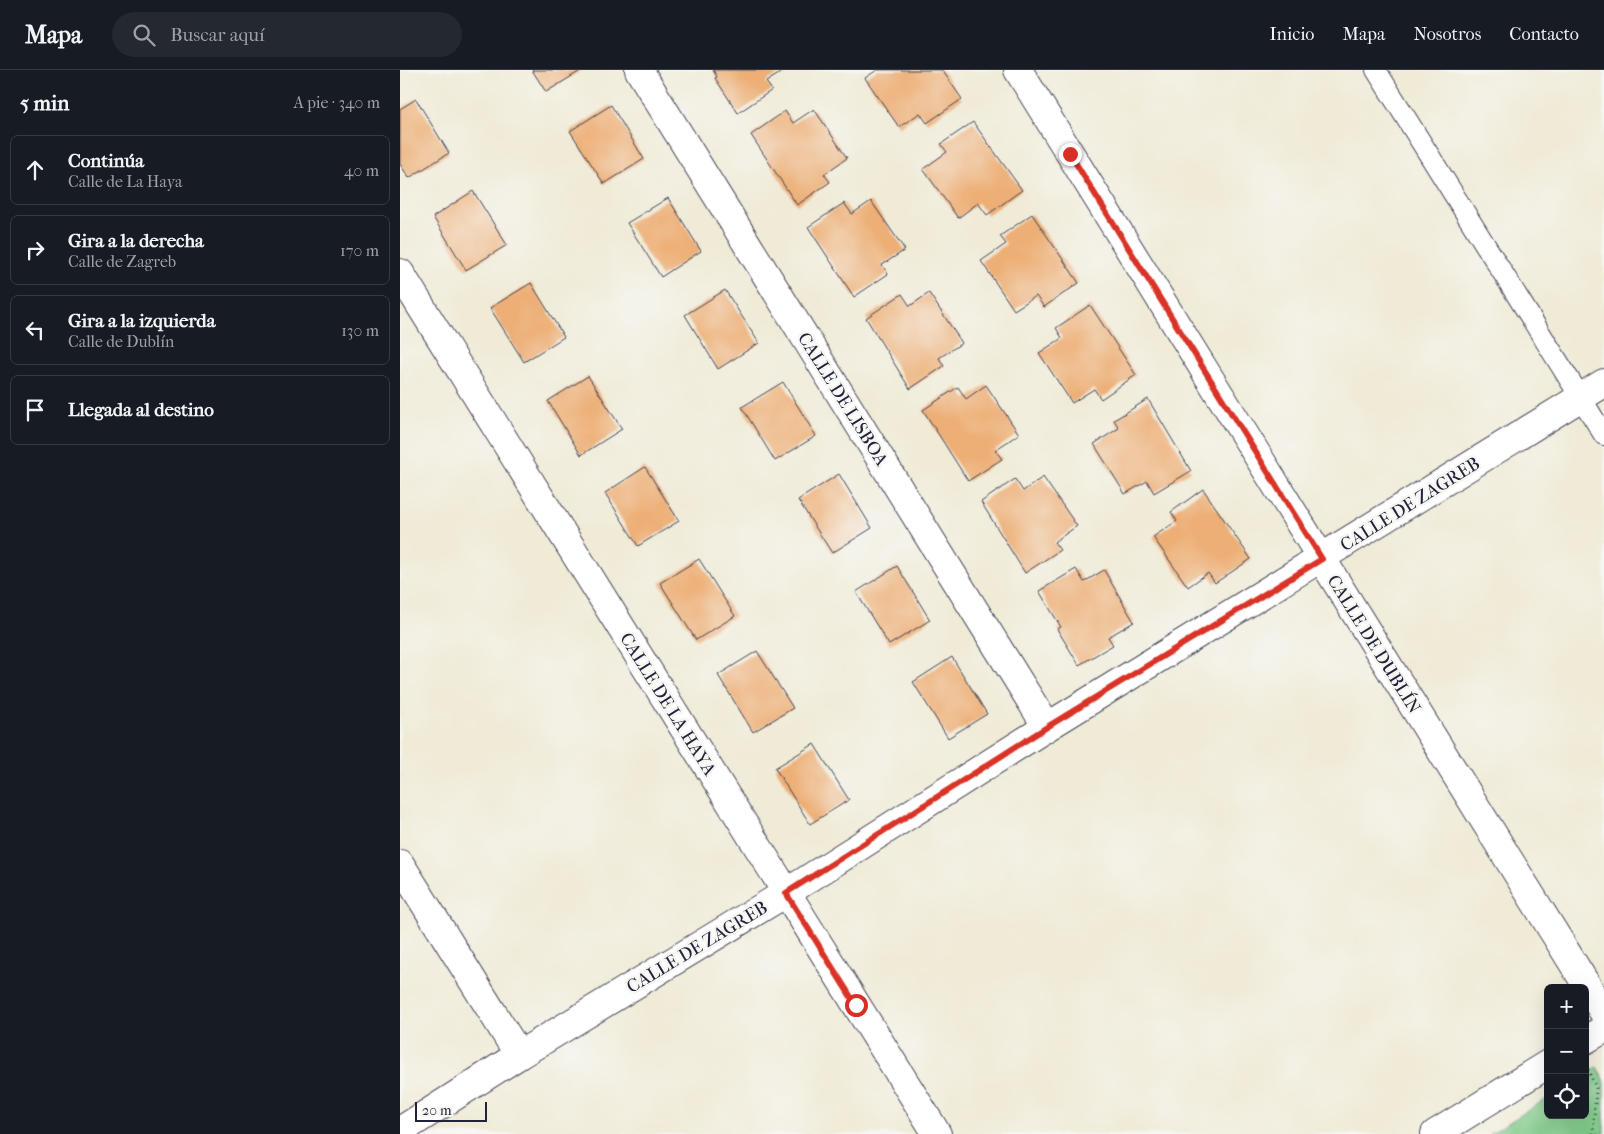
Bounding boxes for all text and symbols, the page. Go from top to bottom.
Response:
search box [112,12,462,57]
text: Mapa [25,21,82,49]
icon: search [130,21,158,49]
text: Buscar aquí [170,24,265,46]
text: Inicio [1270,24,1315,45]
text: Mapa [1343,24,1385,45]
text: Nosotros [1413,24,1481,45]
text: Contacto [1509,24,1579,45]
text: 5 min [20,91,69,115]
text: A pie · 340 m [293,93,380,112]
route end [1059,143,1082,166]
text: Continúa [68,150,144,172]
icon: ahead [21,156,49,184]
text: 40 m [344,161,379,180]
text: Calle de La Haya [68,172,182,191]
text: Gira a la derecha [68,230,204,252]
icon: right [21,236,49,264]
text: 170 m [340,241,379,260]
text: Calle de Zagreb [68,252,176,271]
text: Gira a la izquierda [68,310,215,332]
icon: left [21,316,49,344]
text: 130 m [341,321,379,340]
street label: CALLE DE LISBOA [793,329,892,470]
text: Calle de Dublín [68,332,174,351]
icon: arrive [21,396,49,424]
text: Llegada al destino [68,399,214,421]
street label: CALLE DE ZAGREB [1337,453,1484,556]
street label: CALLE DE DUBLÍN [1322,571,1426,718]
street label: CALLE DE LA HAYA [615,629,720,780]
street label: CALLE DE ZAGREB [623,897,771,998]
map controls [1544,984,1589,1119]
button: + [1544,984,1589,1029]
route start [845,994,868,1017]
button: − [1544,1029,1589,1074]
button: locate [1544,1074,1589,1119]
scale bar [415,1099,488,1122]
text: 20 m [422,1102,452,1119]

